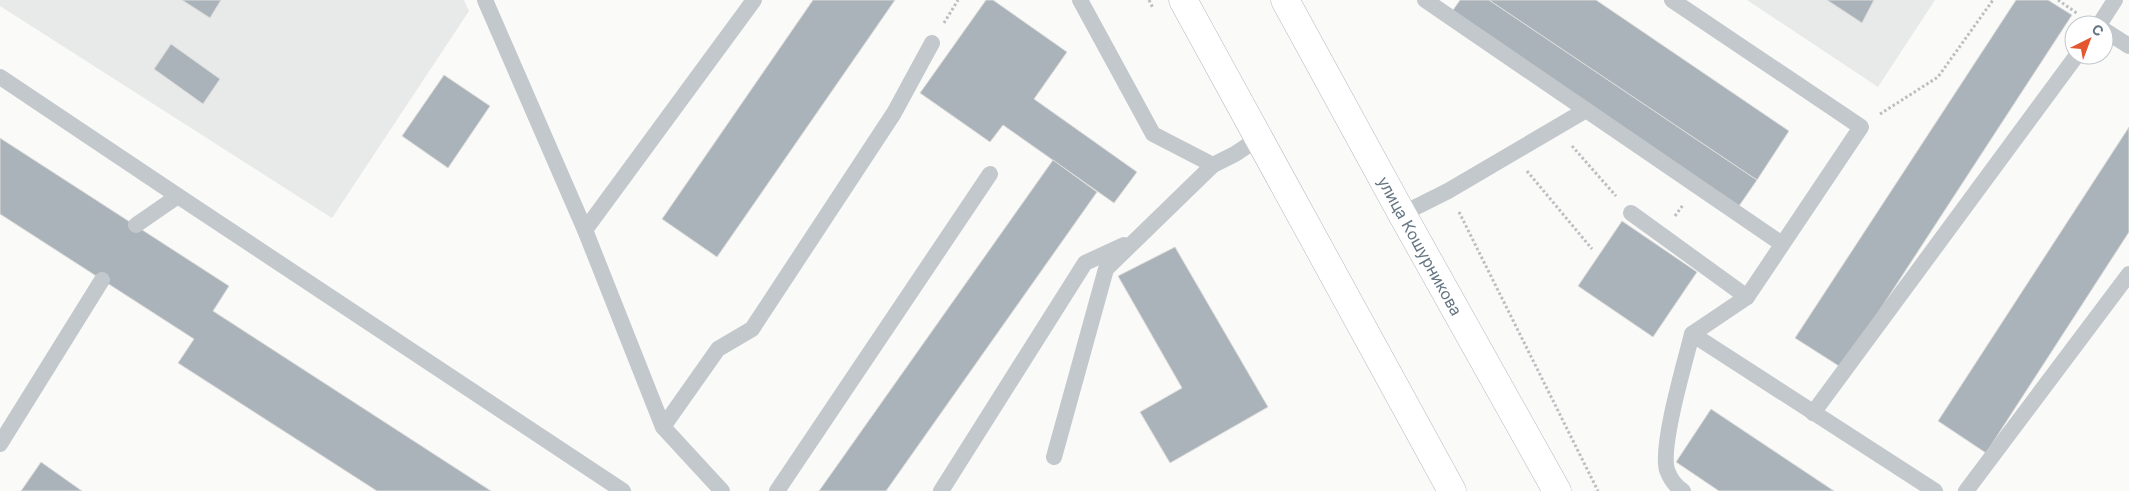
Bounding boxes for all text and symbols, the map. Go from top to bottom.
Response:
north arrow [2064,15,2114,65]
text: С [2088,20,2108,40]
street label: улица Кошурникова [1373,173,1467,319]

